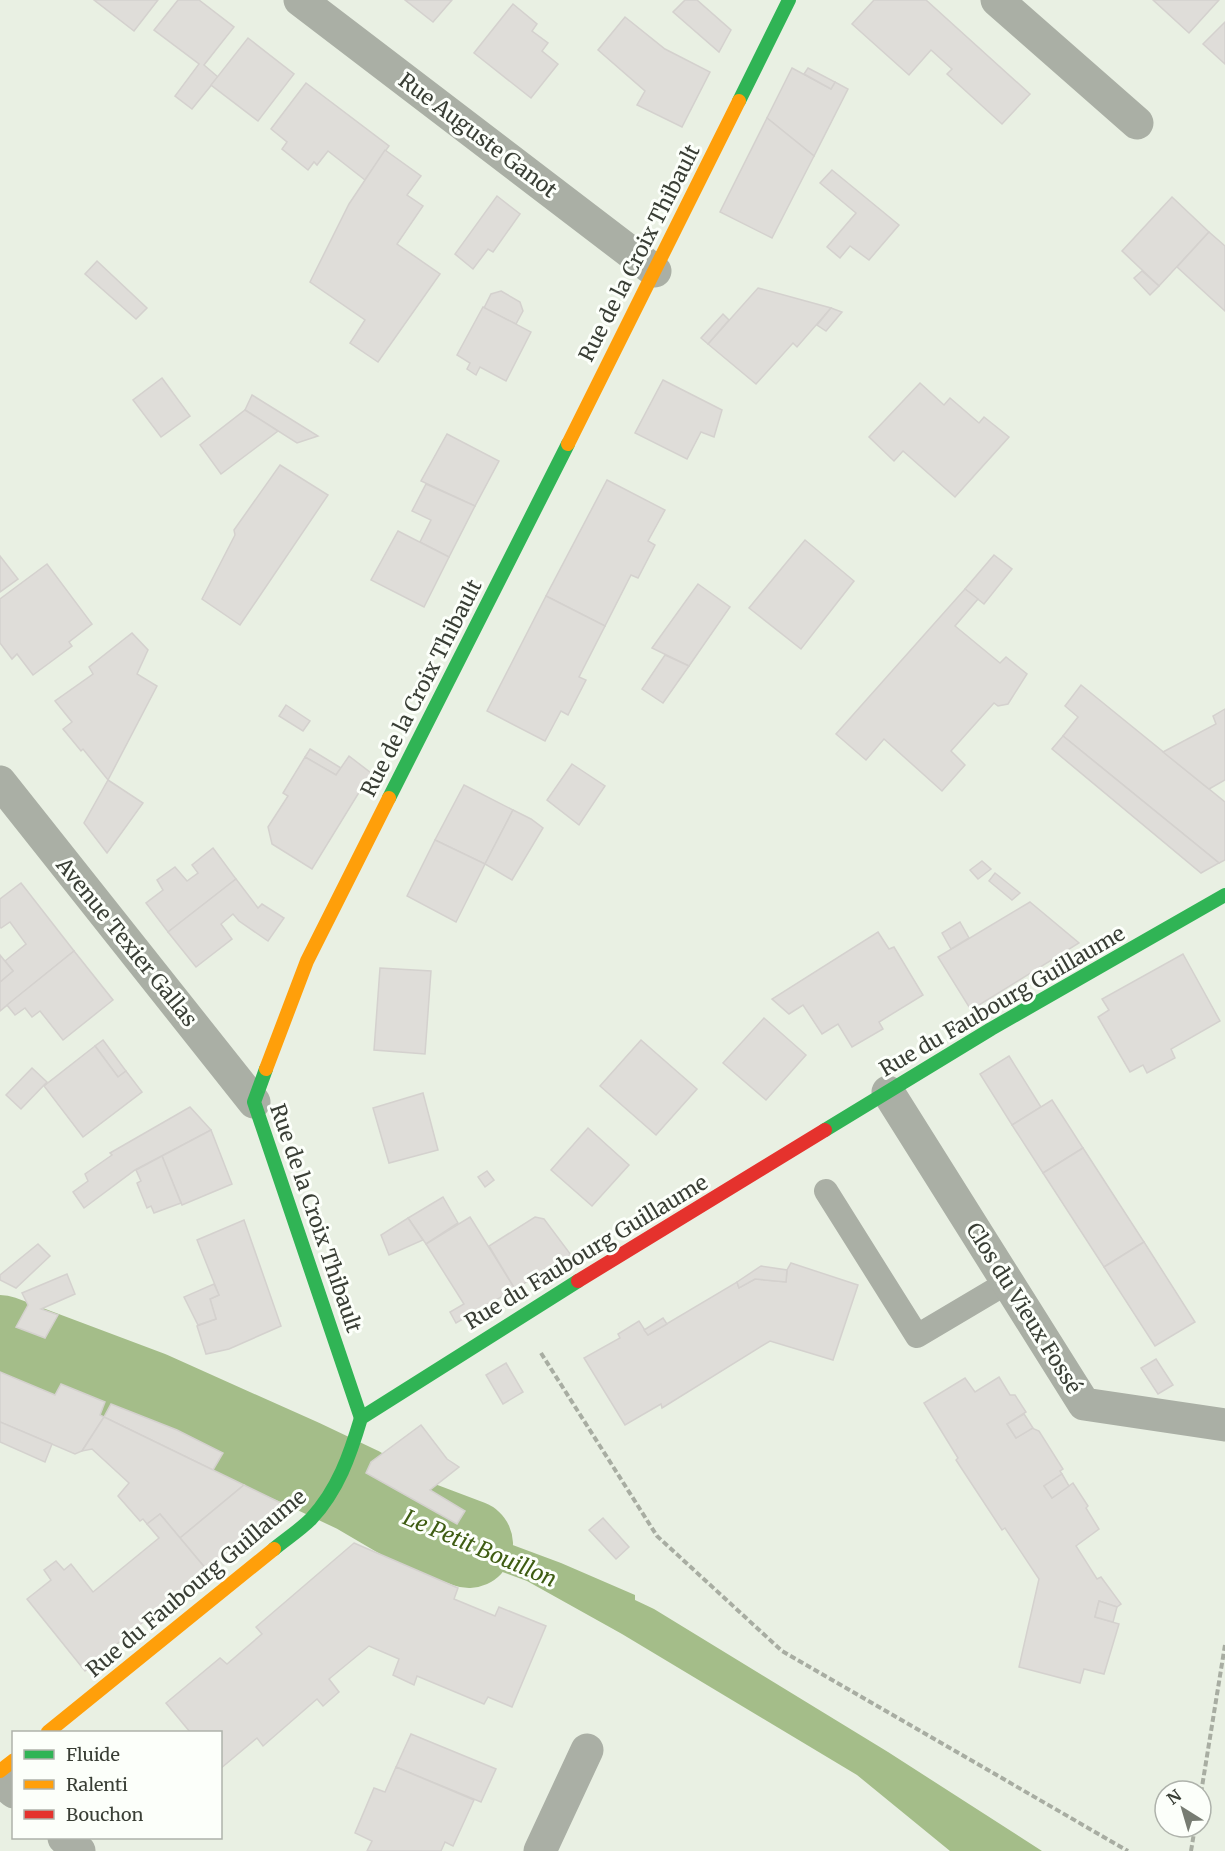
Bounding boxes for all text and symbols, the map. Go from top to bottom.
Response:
street label: Rue Auguste Ganot [393,67,563,203]
street label: Rue de la Croix Thibault [572,140,706,366]
street label: Rue de la Croix Thibault [354,575,488,801]
street label: Avenue Texier Gallas [50,851,203,1032]
street label: Rue du Faubourg Guillaume [875,920,1130,1082]
street label: Rue de la Croix Thibault [264,1100,368,1336]
street label: Rue du Faubourg Guillaume [460,1169,712,1335]
street label: Clos du Vieux Fossé [960,1218,1088,1399]
street label: Rue du Faubourg Guillaume [81,1483,311,1683]
water label: Le Petit Bouillon [399,1503,561,1593]
legend [12,1731,222,1839]
text: Fluide [66,1743,120,1766]
text: Ralenti [66,1773,128,1796]
north arrow [1153,1779,1213,1839]
text: N [1163,1785,1185,1809]
text: Bouchon [66,1803,143,1826]

